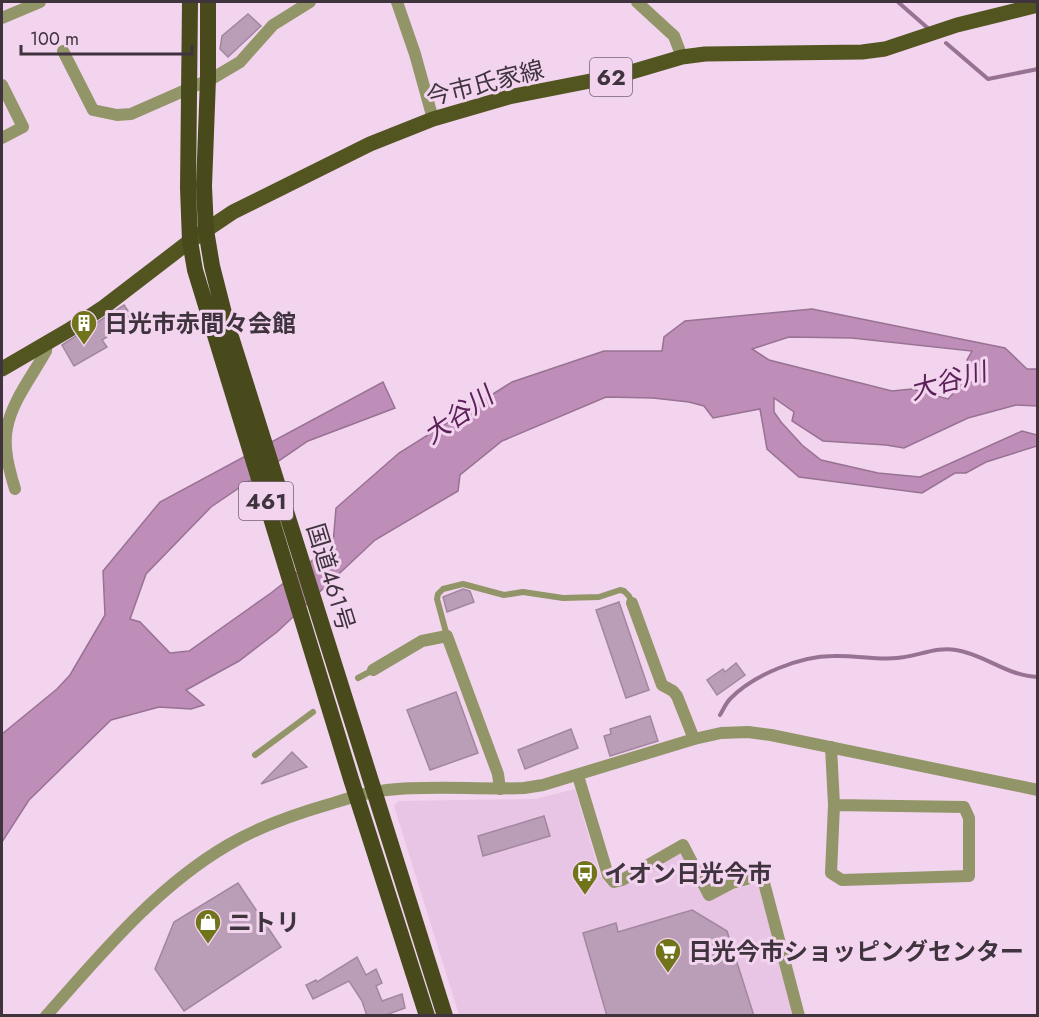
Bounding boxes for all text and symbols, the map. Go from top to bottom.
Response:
scale bar [21,18,192,56]
text: 100 m [30,26,79,52]
street label: 今市氏家線 [423,52,547,114]
road number: 62 [590,58,632,96]
place label: 日光市赤間々会館 [104,306,296,341]
building icon: 日光市赤間々会館 [69,308,99,346]
water label: 大谷川 [905,352,993,409]
water label: 大谷川 [415,375,503,453]
road number: 461 [239,482,293,520]
street label: 国道461号 [298,519,364,635]
place label: イオン日光今市 [604,856,772,891]
bus stop icon: イオン日光今市 [570,858,600,896]
place label: ニトリ [228,905,300,940]
shop icon: ニトリ [193,907,223,945]
place label: 日光今市ショッピングセンター [688,934,1024,969]
supermarket icon: 日光今市ショッピングセンター [653,936,683,974]

